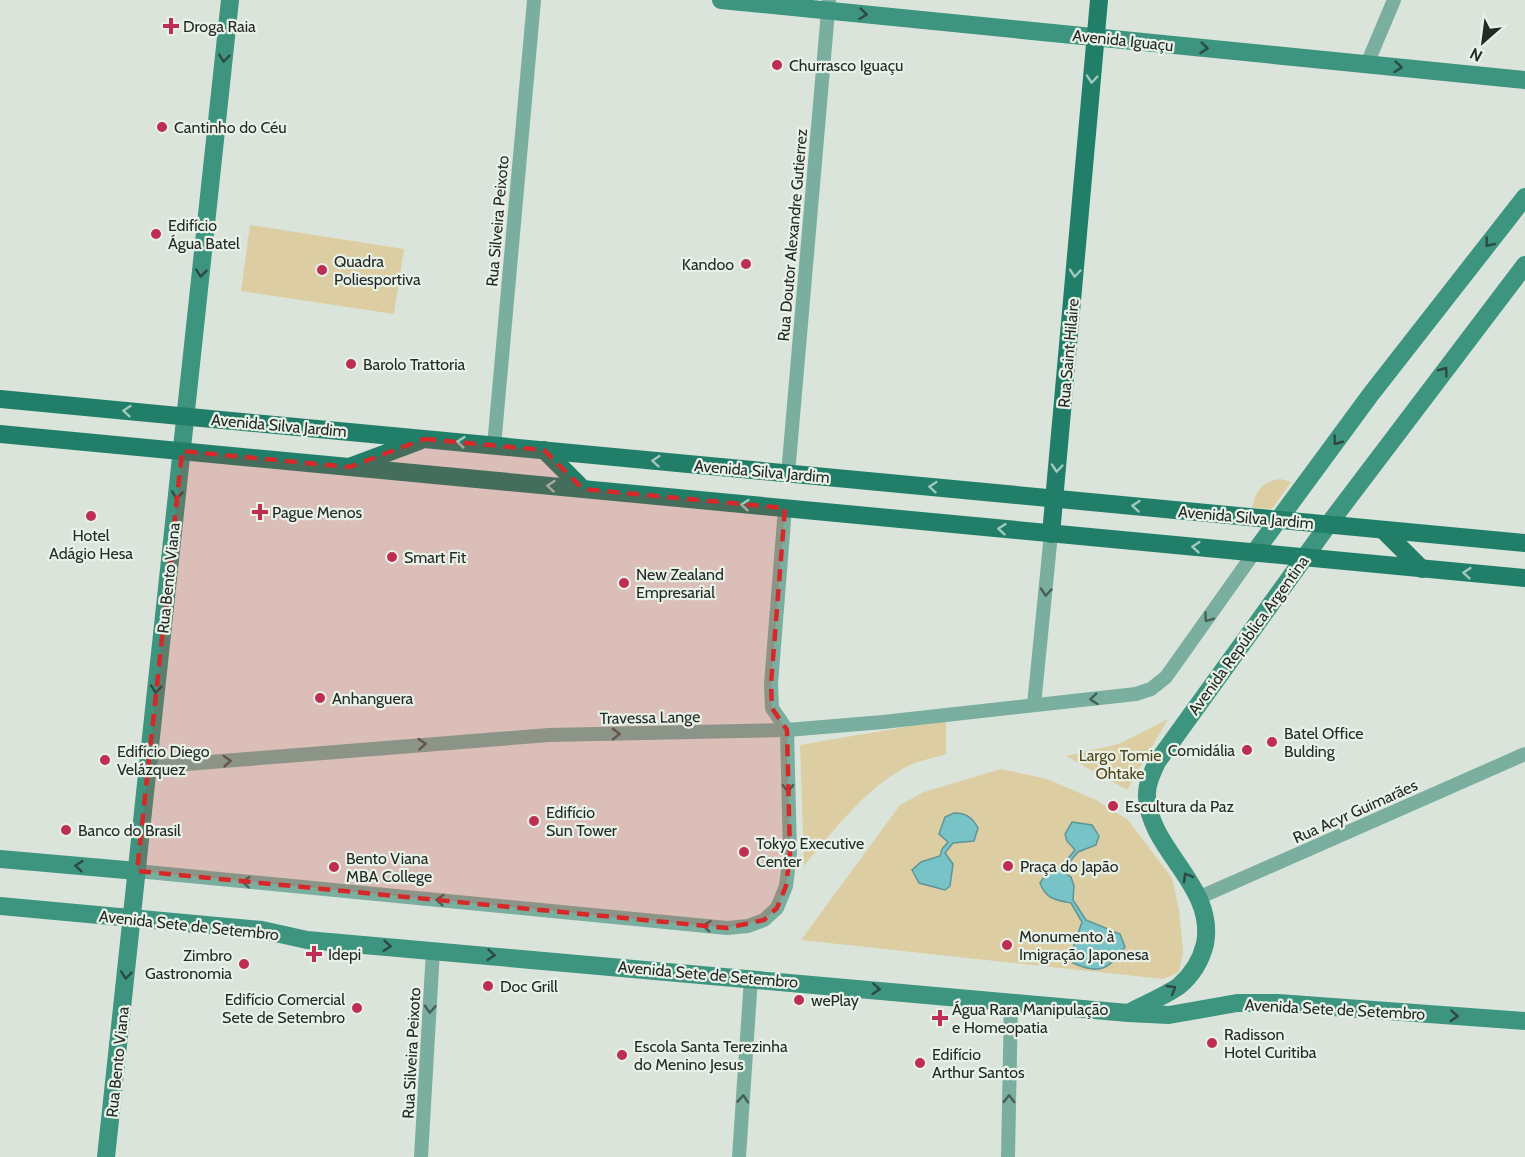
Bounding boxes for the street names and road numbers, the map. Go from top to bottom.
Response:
street label: Avenida Iguaçu [1072,26,1174,55]
street label: Rua Doutor Alexandre Gutierrez [774,127,811,342]
street label: Rua Silveira Peixoto [482,154,513,287]
street label: Rua Saint Hilaire [1054,298,1083,409]
street label: Avenida Silva Jardim [210,410,347,441]
street label: Avenida Silva Jardim [693,456,830,487]
street label: Avenida Silva Jardim [1177,502,1314,533]
street label: Rua Bento Viana [153,521,184,635]
street label: Avenida República Argentina [1184,552,1313,719]
street label: Travessa Lange [599,707,701,728]
street label: Rua Acyr Guimarães [1290,775,1421,847]
street label: Avenida Sete de Setembro [98,907,280,944]
street label: Avenida Sete de Setembro [617,957,799,992]
street label: Rua Silveira Peixoto [399,987,424,1119]
street label: Avenida Sete de Setembro [1244,995,1426,1024]
street label: Rua Bento Viana [102,1005,133,1119]

